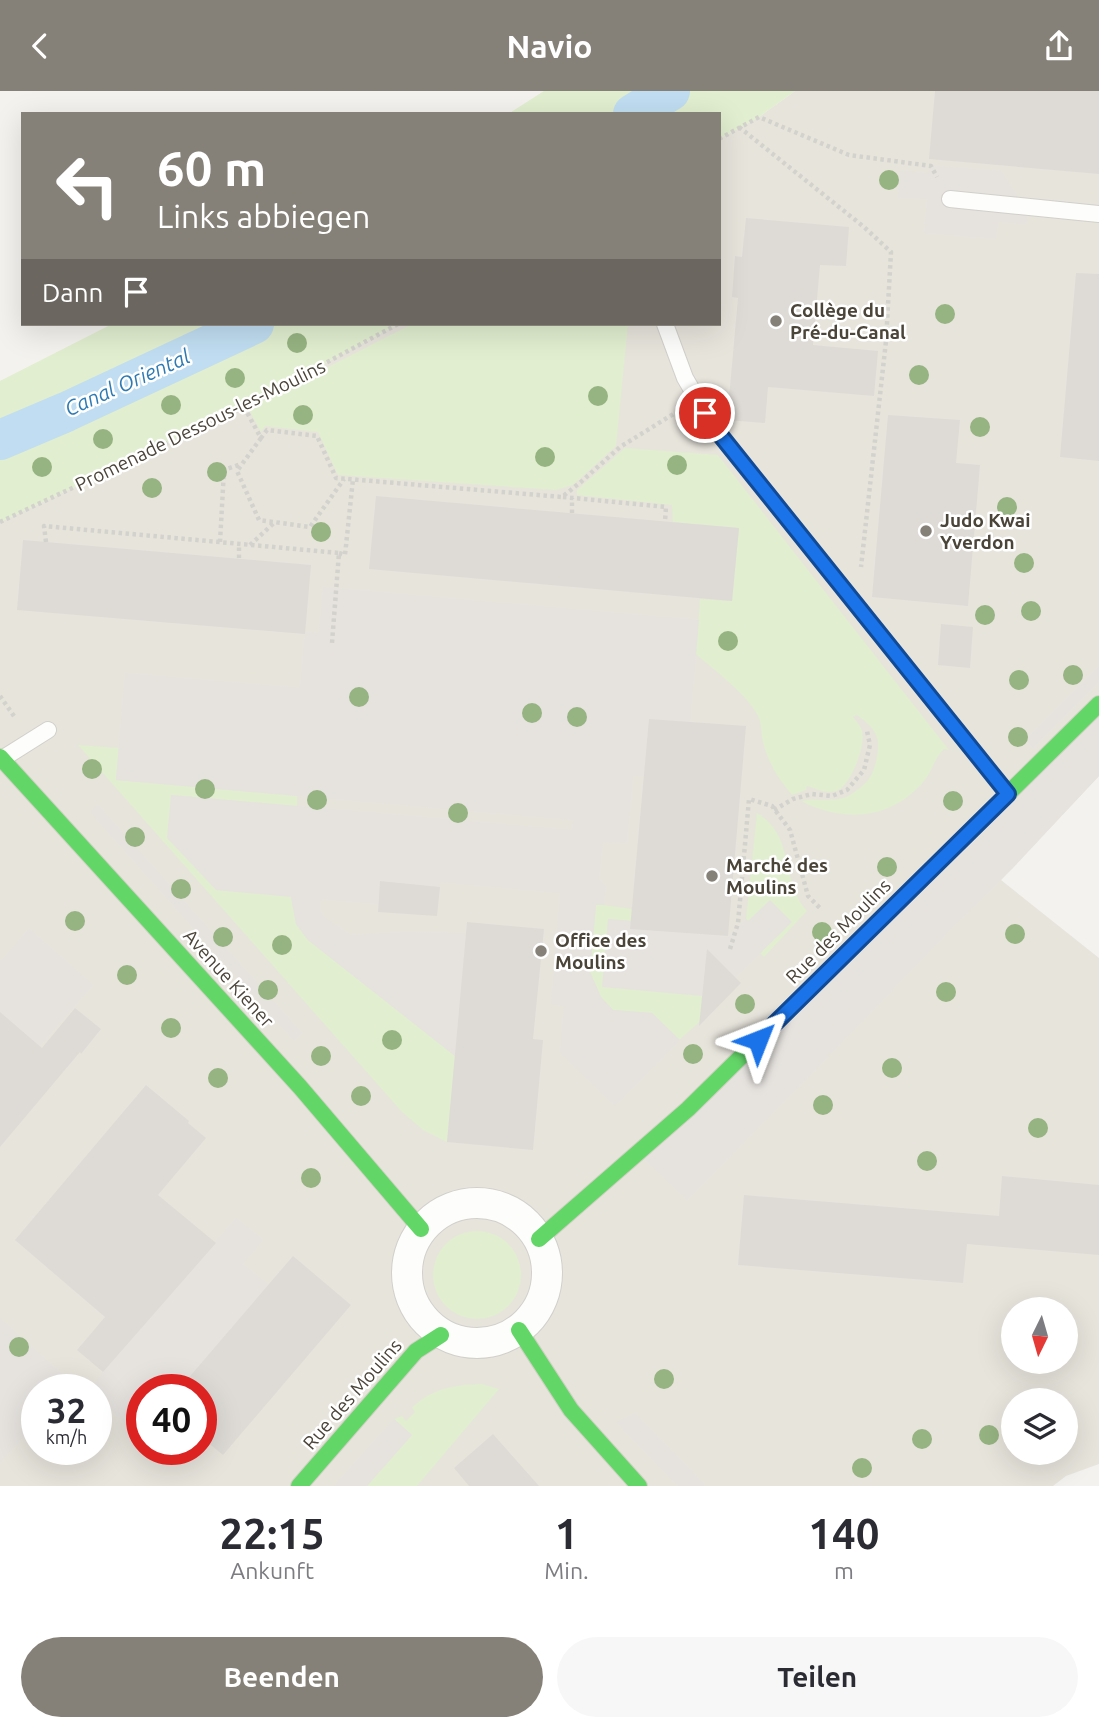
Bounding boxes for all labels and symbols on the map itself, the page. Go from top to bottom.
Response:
place label: Collège du Pré-du-Canal [790,299,906,343]
marker: Collège du Pré-du-Canal [768,313,784,329]
water label: Canal Oriental [61,344,193,420]
street label: Promenade Dessous-les-Moulins [71,355,329,495]
pin [675,383,735,443]
place label: Judo Kwai Yverdon [940,509,1030,553]
marker: Judo Kwai Yverdon [918,523,934,539]
place label: Marché des Moulins [726,854,828,898]
marker: Marché des Moulins [704,868,720,884]
street label: Rue des Moulins [781,874,895,988]
street label: Avenue Kiener [179,925,279,1031]
place label: Office des Moulins [555,929,647,973]
marker: Office des Moulins [533,943,549,959]
position arrow [721,1003,795,1077]
north arrow [1001,1297,1078,1374]
street label: Rue des Moulins [298,1334,406,1454]
speed limit sign: 40 [126,1374,217,1465]

